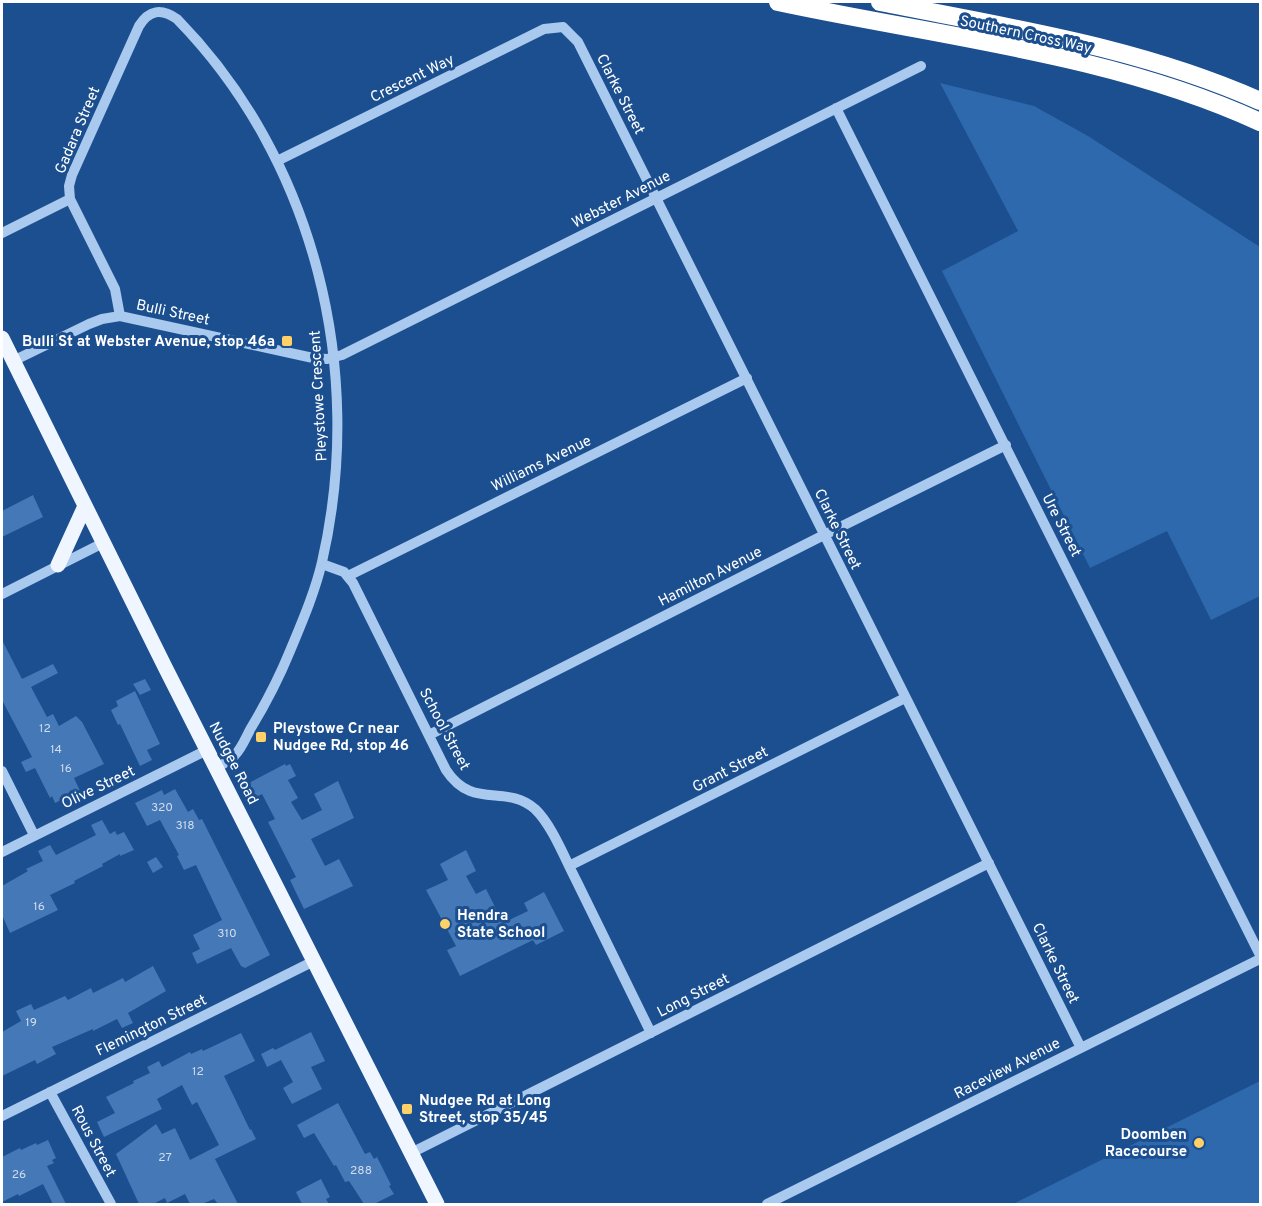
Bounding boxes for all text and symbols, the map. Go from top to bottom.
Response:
street label: Southern Cross Way [958,12,1093,59]
street label: Crescent Way [368,51,458,108]
street label: Clarke Street [591,51,648,138]
street label: Gadara Street [51,84,105,177]
street label: Webster Avenue [569,167,674,233]
street label: Bulli Street [134,296,211,331]
street label: Pleystowe Crescent [307,330,332,462]
place label: Bulli St at Webster Avenue, stop 46a [22,333,275,352]
marker: Bulli St at Webster Avenue, stop 46a [280,334,294,348]
street label: Williams Avenue [489,432,595,497]
street label: Clarke Street [809,486,864,573]
street label: Ure Street [1037,491,1085,561]
street label: Hamilton Avenue [656,543,766,612]
street label: School Street [414,685,473,774]
street label: Nudgee Road [204,719,262,808]
place label: Pleystowe Cr near Nudgee Rd, stop 46 [273,720,409,756]
house number: 12 [39,721,51,737]
marker: Pleystowe Cr near Nudgee Rd, stop 46 [254,730,268,744]
house number: 14 [50,742,62,758]
street label: Grant Street [690,743,772,798]
house number: 16 [60,761,72,777]
street label: Olive Street [59,762,138,814]
house number: 320 [151,800,173,816]
house number: 318 [175,818,195,834]
house number: 16 [33,899,45,915]
place label: Hendra State School [457,907,545,943]
marker: Hendra State School [438,917,452,931]
street label: Clarke Street [1027,920,1082,1007]
house number: 310 [217,926,237,942]
street label: Long Street [654,970,733,1023]
street label: Flemington Street [93,991,210,1061]
house number: 19 [25,1015,37,1031]
street label: Raceview Avenue [951,1034,1064,1104]
house number: 12 [192,1064,204,1080]
place label: Nudgee Rd at Long Street, stop 35/45 [419,1092,551,1128]
marker: Nudgee Rd at Long Street, stop 35/45 [400,1102,414,1116]
street label: Rous Street [66,1103,119,1181]
place label: Doomben Racecourse [1105,1126,1187,1162]
marker: Doomben Racecourse [1192,1136,1206,1150]
house number: 27 [158,1150,172,1166]
house number: 288 [350,1163,372,1179]
house number: 26 [12,1167,26,1183]

